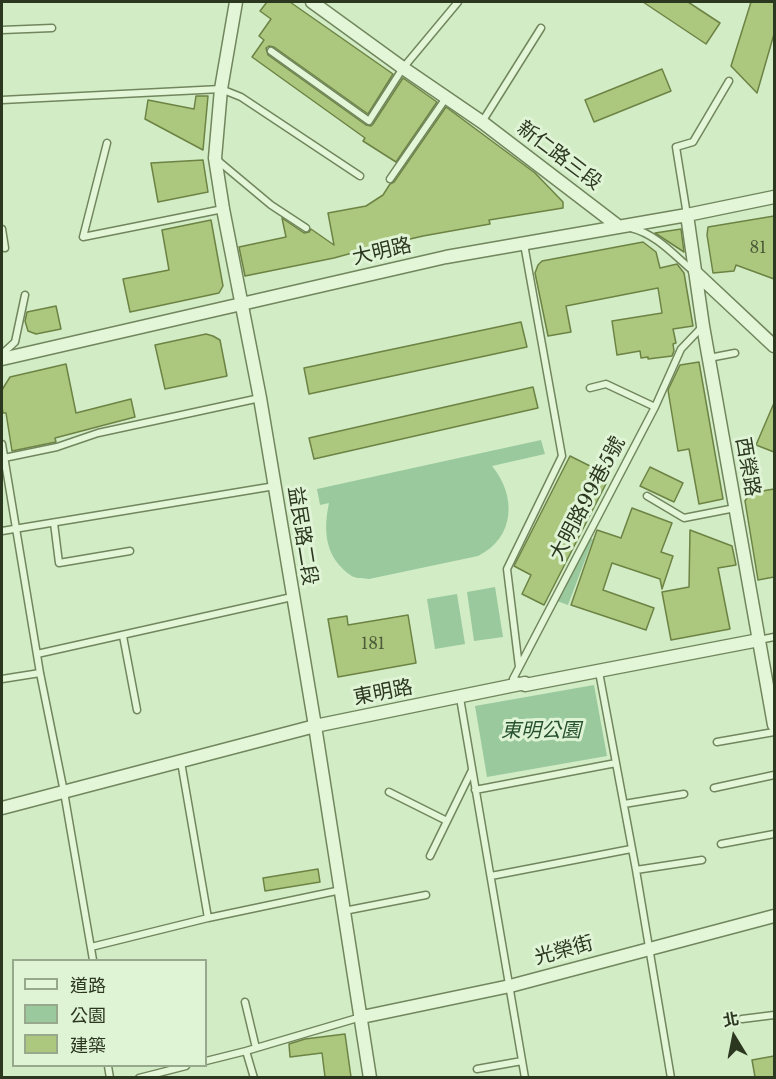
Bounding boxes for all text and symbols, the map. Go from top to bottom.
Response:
street label: 新仁路三段 [512,116,606,196]
street label: 大明路 [350,234,414,270]
house number: 81 [750,238,766,258]
street label: 大明路99巷5號 [545,433,631,565]
street label: 西榮路 [730,435,764,499]
street label: 益民路二段 [282,485,322,587]
house number: 181 [361,634,385,654]
street label: 東明路 [351,675,415,711]
park label: 東明公園 [501,719,581,743]
street label: 光榮街 [532,932,596,970]
legend [12,959,207,1067]
text: 道路 [70,975,106,997]
text: 公園 [70,1005,106,1027]
north arrow [704,1007,764,1067]
text: 北 [721,1008,740,1031]
text: 建築 [70,1035,106,1057]

